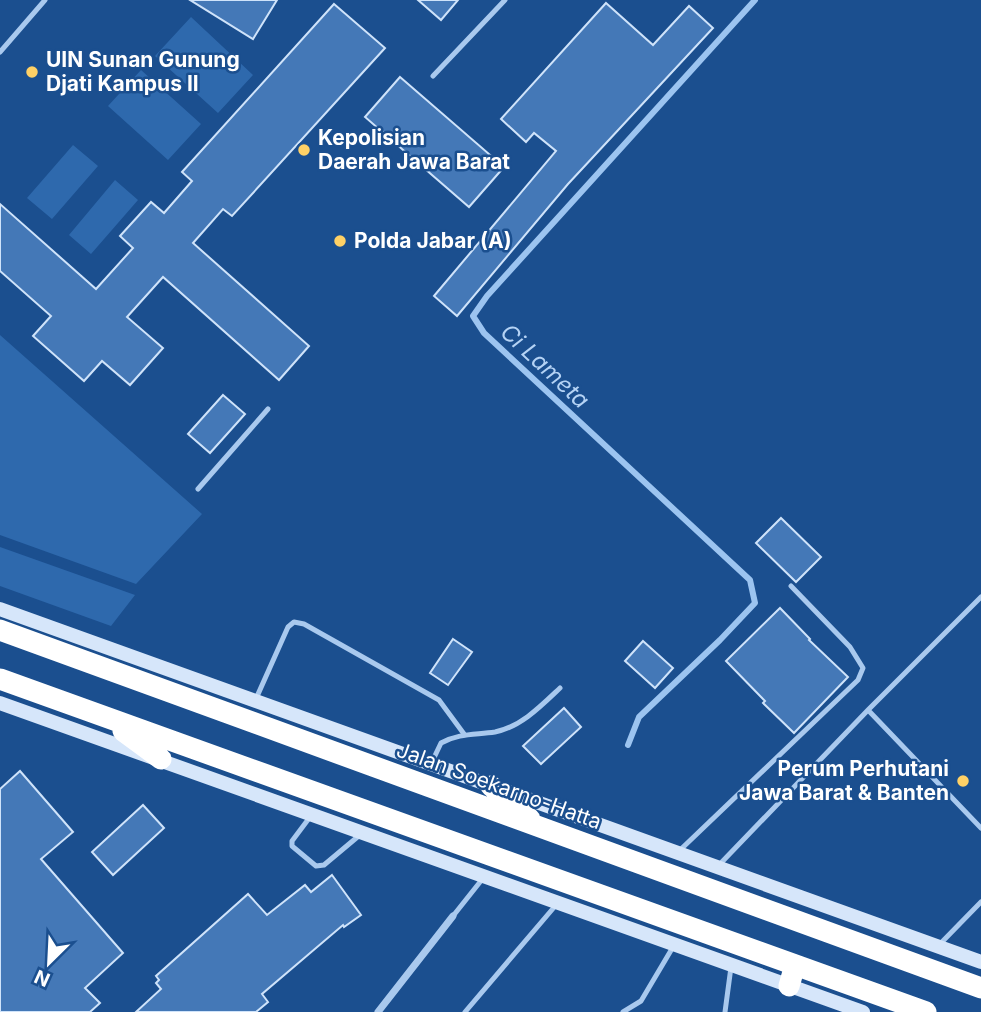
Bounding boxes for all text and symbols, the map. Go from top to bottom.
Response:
place label: UIN Sunan Gunung Djati Kampus II [46,47,240,96]
marker: UIN Sunan Gunung Djati Kampus II [24,64,40,80]
place label: Kepolisian Daerah Jawa Barat [318,125,510,174]
marker: Kepolisian Daerah Jawa Barat [296,142,312,158]
place label: Polda Jabar (A) [354,228,512,253]
marker: Polda Jabar (A) [332,233,348,249]
water label: Ci Lameta [495,318,595,414]
street label: Jalan Soekarno-Hatta [393,737,605,834]
place label: Perum Perhutani Jawa Barat & Banten [739,756,949,805]
marker: Perum Perhutani Jawa Barat & Banten [955,773,971,789]
north arrow [14,928,84,998]
text: N [31,965,54,992]

